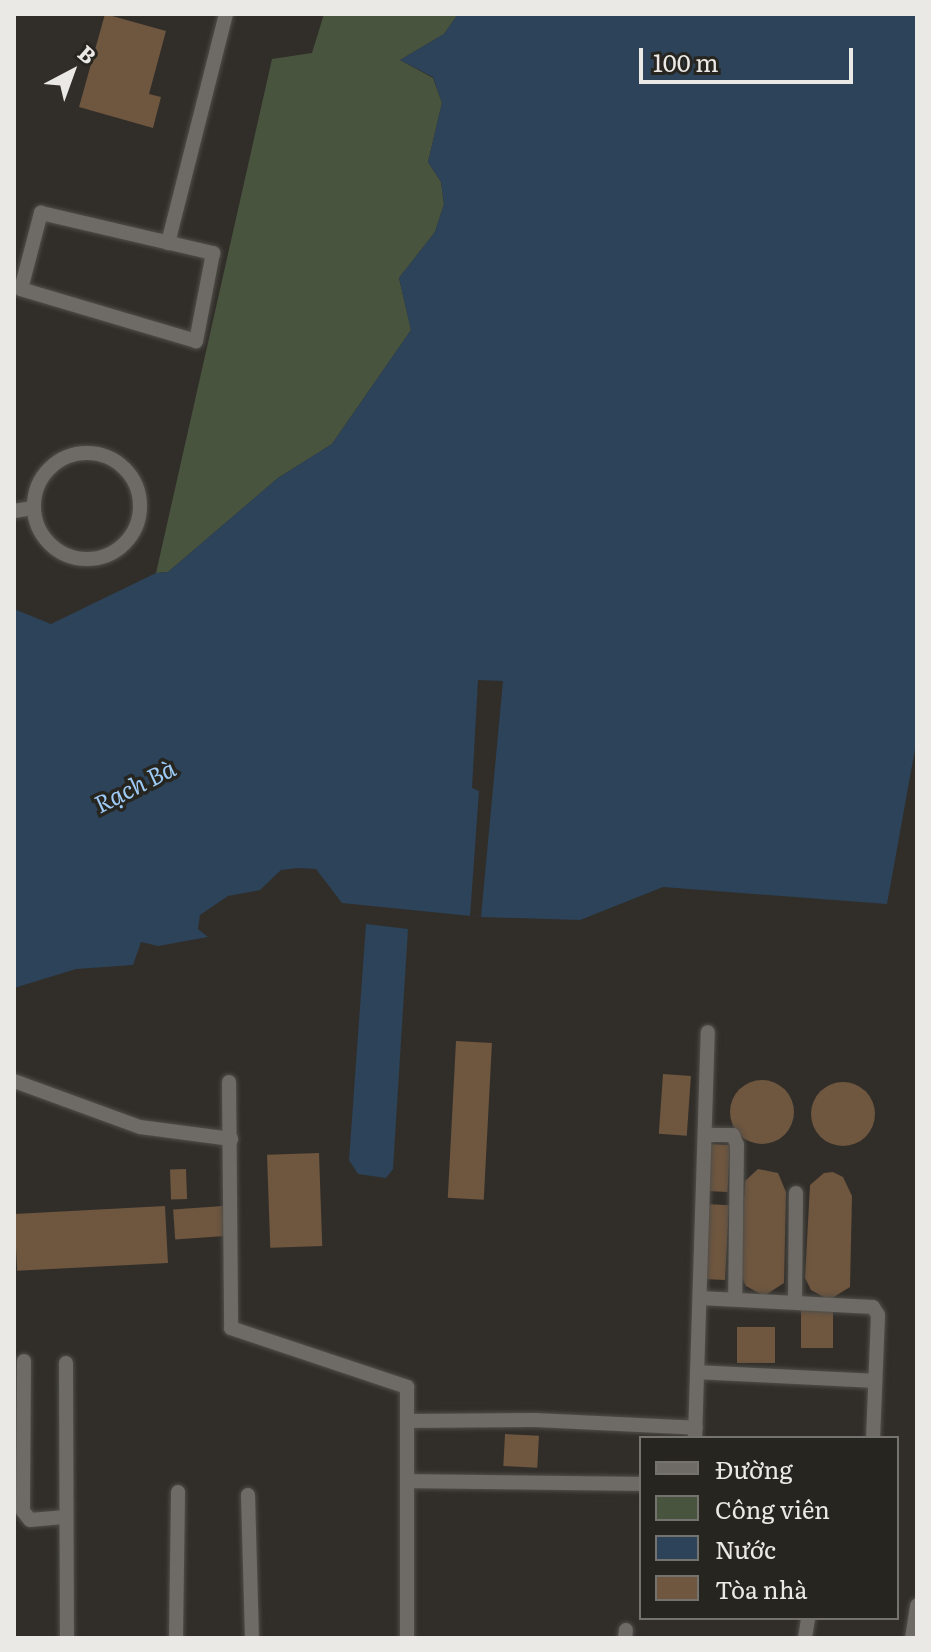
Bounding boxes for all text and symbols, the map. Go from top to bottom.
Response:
north arrow [32,32,112,112]
scale bar [643,32,857,82]
text: B [72,36,105,71]
text: 100 m [653,44,719,79]
water label: Rạch Bà [88,752,180,818]
legend [639,1436,899,1620]
text: Đường [715,1451,793,1486]
text: Công viên [715,1491,830,1526]
text: Nước [715,1531,776,1566]
text: Tòa nhà [715,1571,808,1606]

